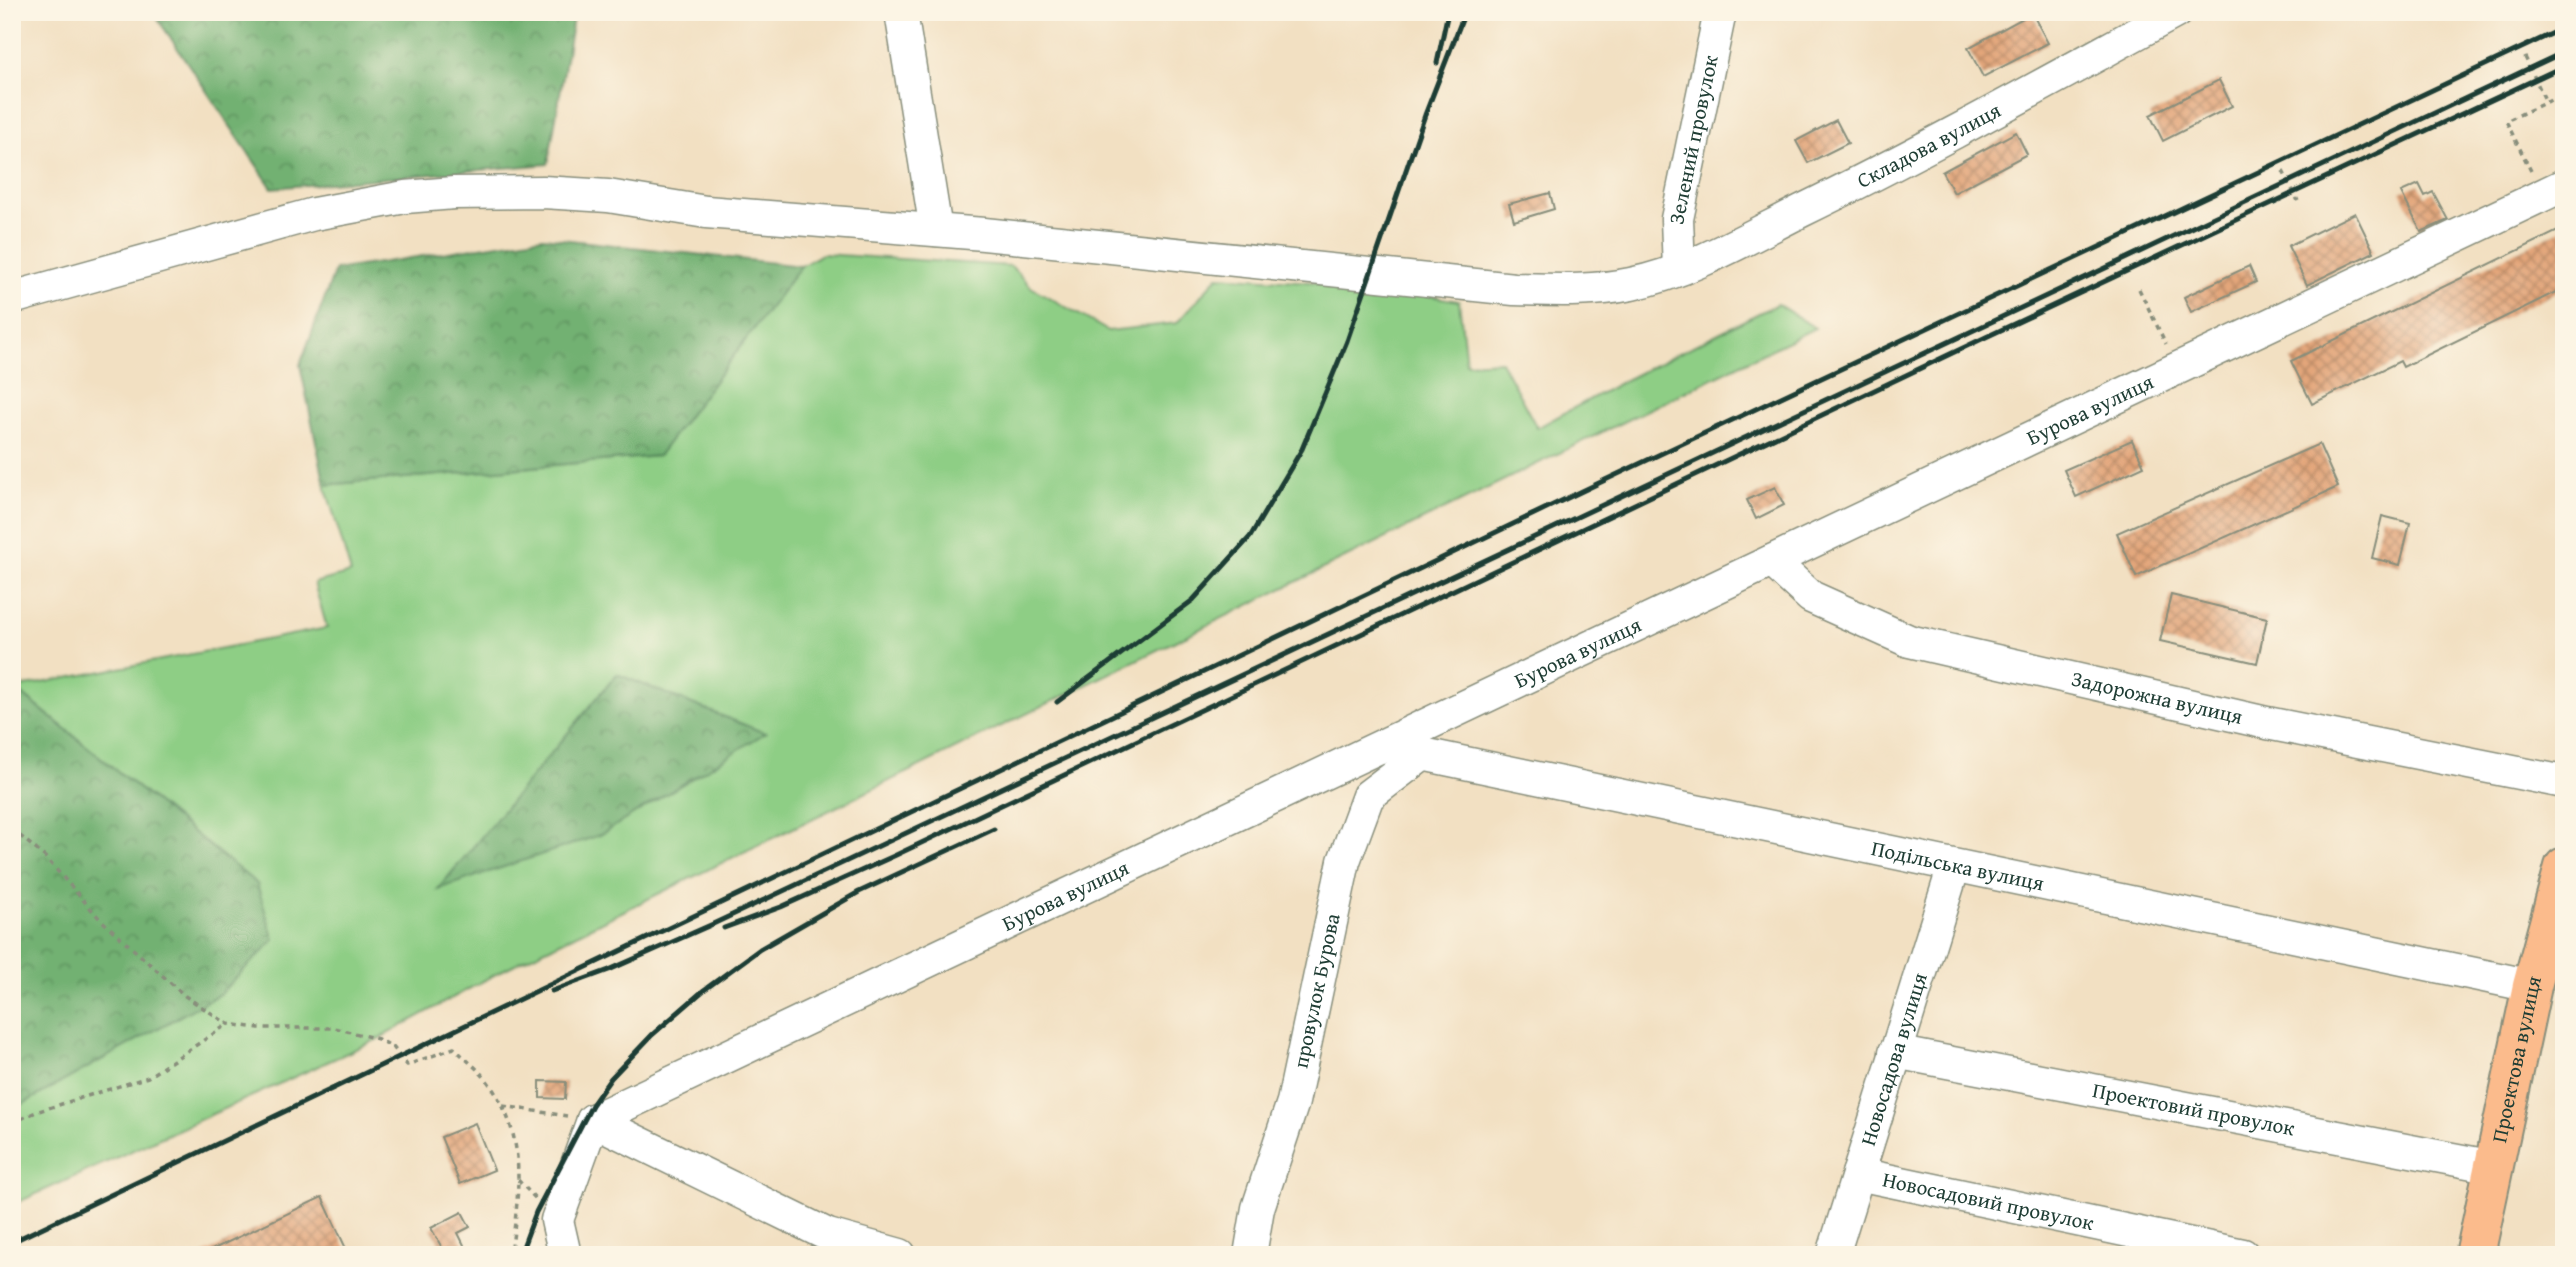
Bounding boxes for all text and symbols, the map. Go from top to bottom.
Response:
street label: Зелений провулок [1660,52,1726,227]
street label: Складова вулиця [1851,94,2006,196]
street label: Бурова вулиця [2021,366,2159,453]
street label: Бурова вулиця [1509,609,1647,696]
street label: Задорожна вулиця [2068,663,2246,732]
street label: Подільська вулиця [1869,832,2047,899]
street label: Бурова вулиця [997,852,1134,939]
street label: провулок Бурова [1285,910,1348,1071]
street label: Новосадова вулиця [1852,968,1935,1149]
street label: Проектова вулиця [2483,972,2549,1146]
street label: Проектовий провулок [2090,1074,2297,1143]
street label: Новосадовий провулок [1880,1164,2097,1238]

